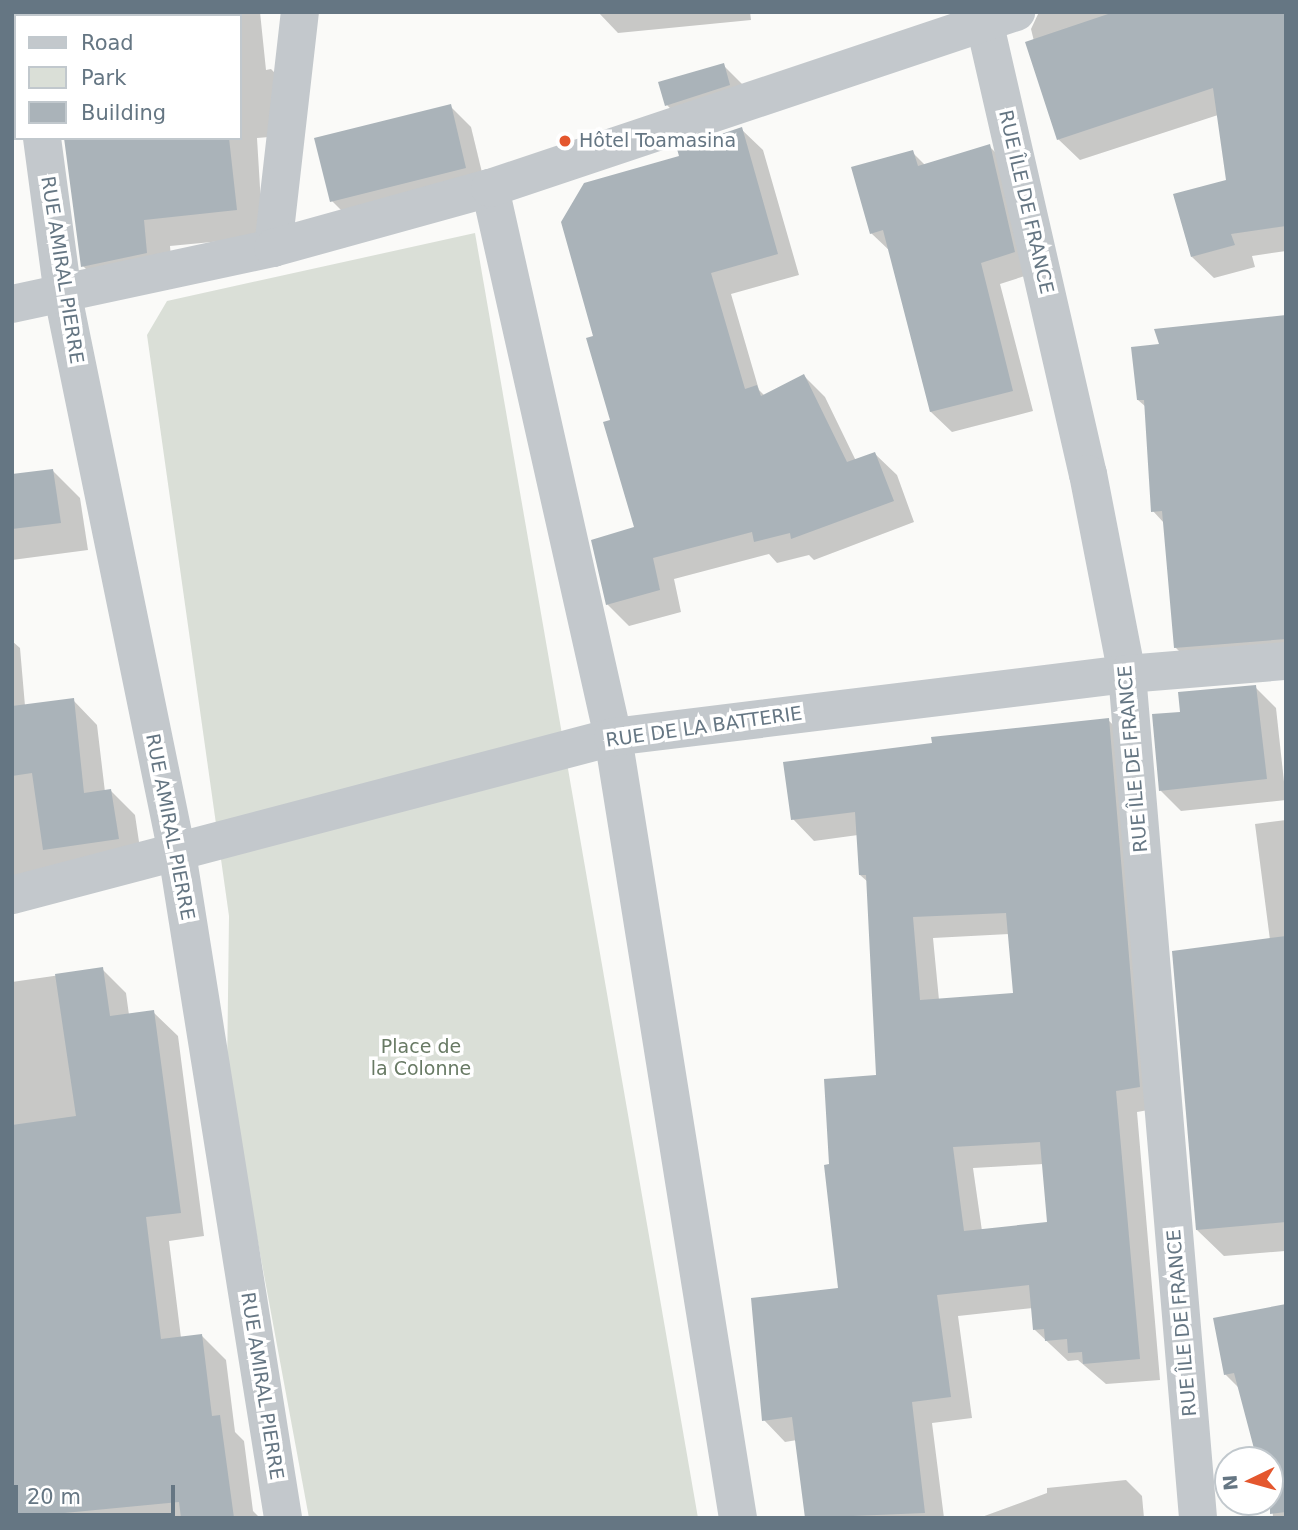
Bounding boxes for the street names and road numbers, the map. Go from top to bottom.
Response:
street label: RUE ÎLE DE FRANCE [994,108,1058,296]
street label: RUE AMIRAL PIERRE [36,175,88,365]
street label: RUE ÎLE DE FRANCE [1113,664,1153,854]
street label: RUE DE LA BATTERIE [604,702,804,752]
street label: RUE AMIRAL PIERRE [141,732,199,922]
street label: RUE ÎLE DE FRANCE [1162,1228,1202,1418]
street label: RUE AMIRAL PIERRE [236,1291,288,1481]

